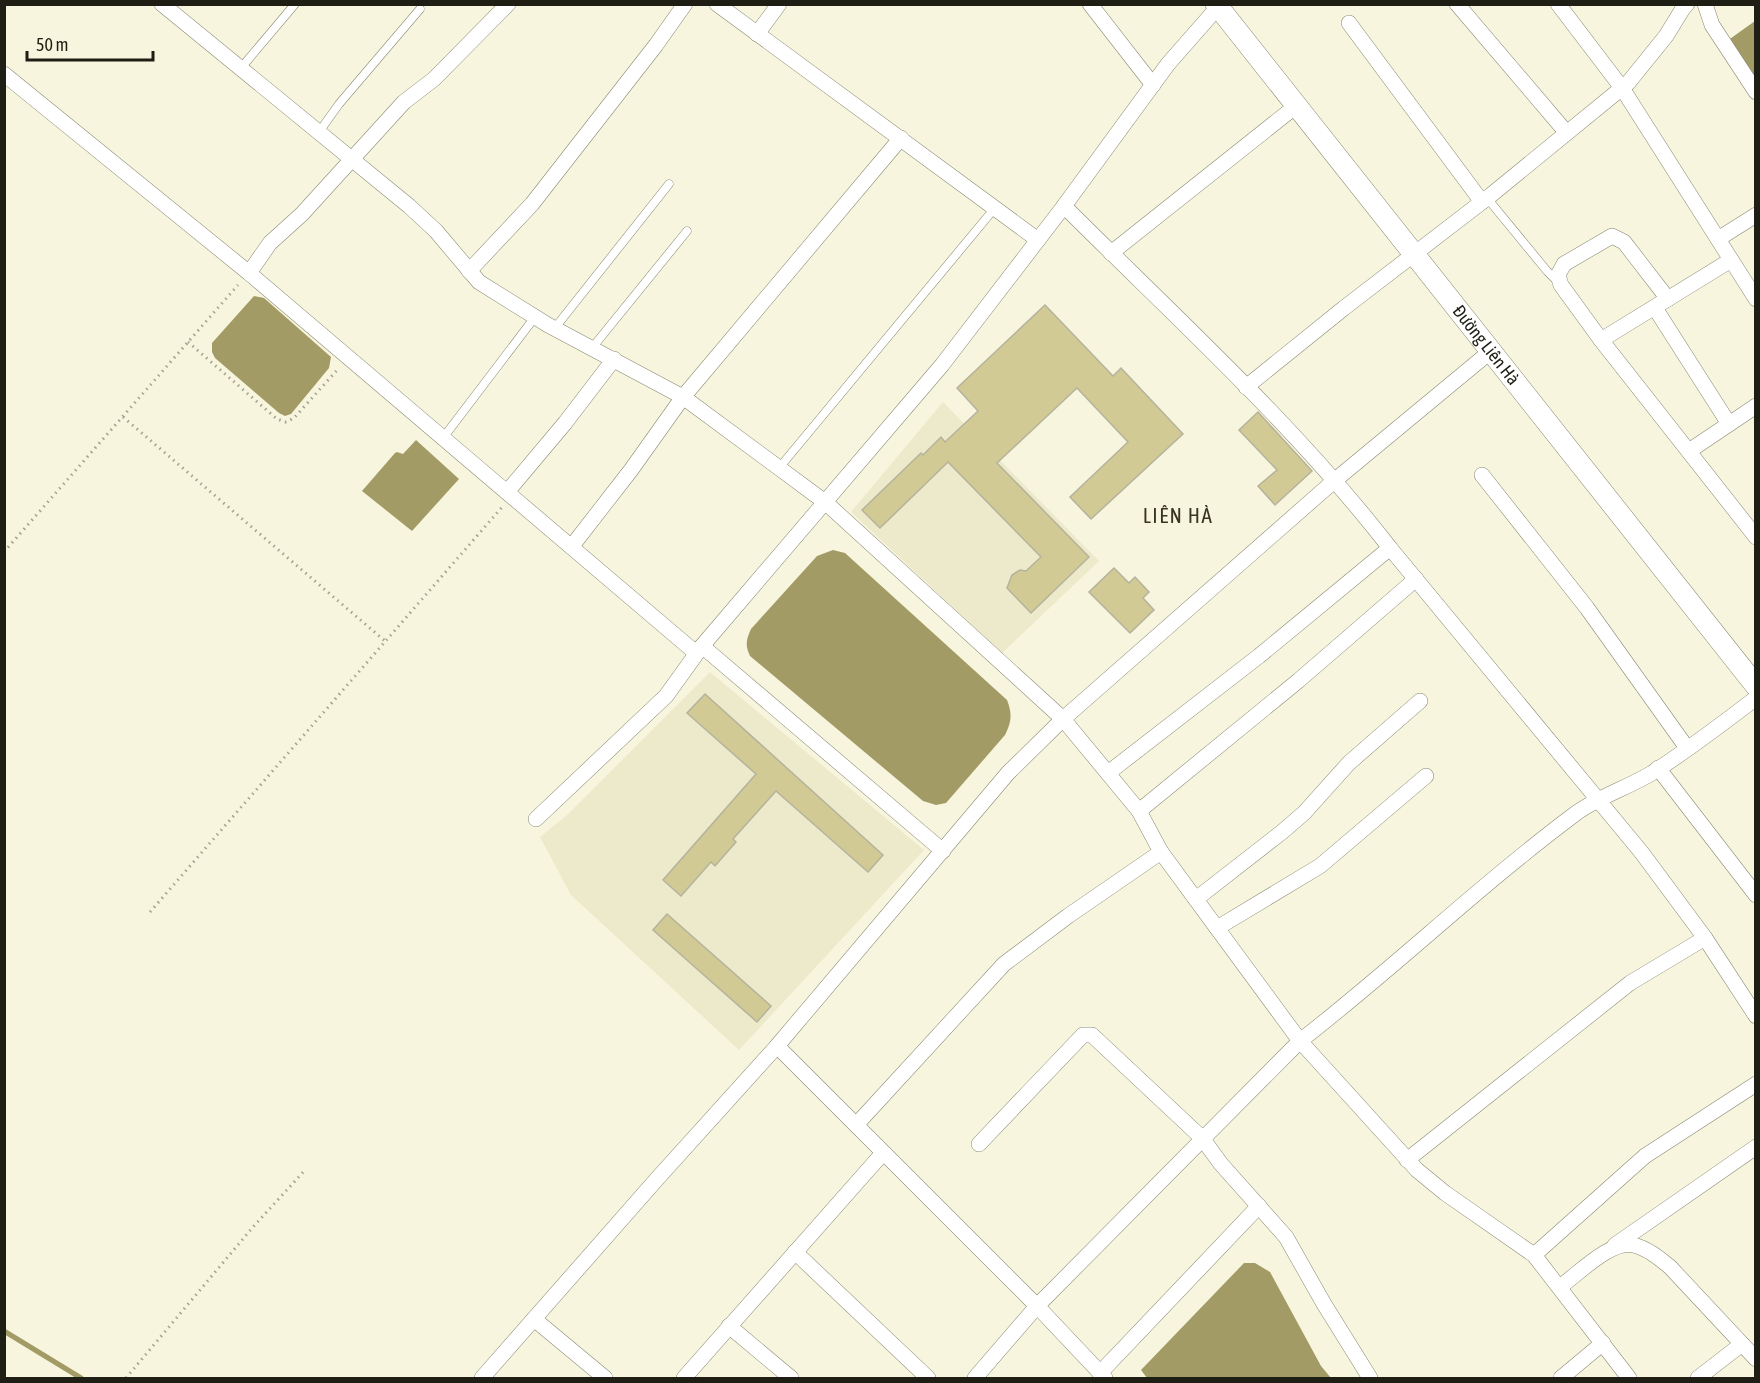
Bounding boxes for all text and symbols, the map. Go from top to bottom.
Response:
scale bar [27,24,153,62]
text: 50 m [36,34,68,55]
street label: Đường Liên Hà [1449,301,1524,389]
district label: LIÊN HÀ [1143,503,1213,527]

